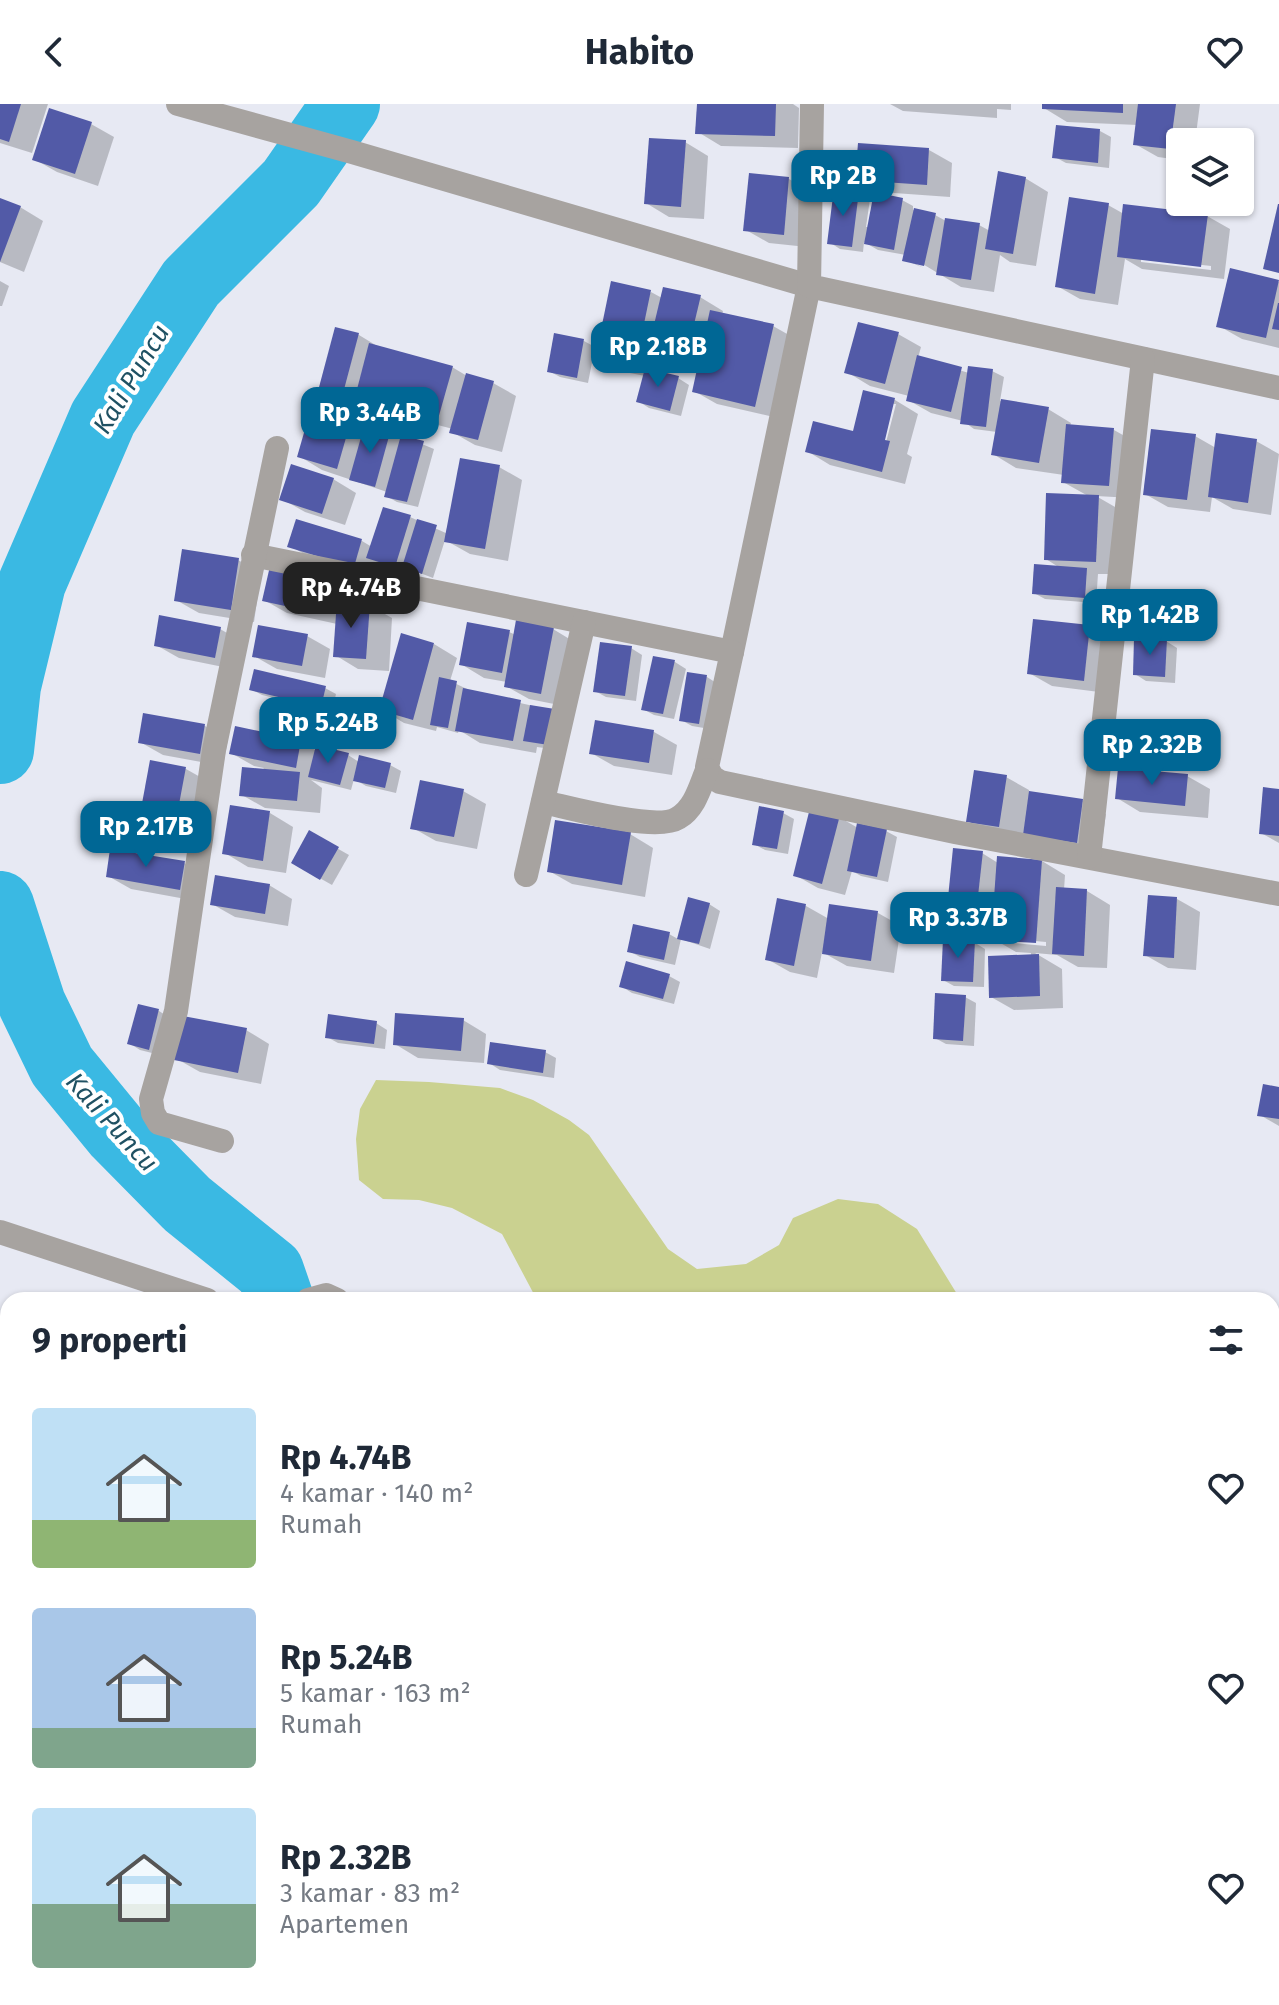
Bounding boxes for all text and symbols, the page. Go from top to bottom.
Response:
icon: back [32,30,76,74]
text: Habito [585,30,694,74]
icon: heart [1203,30,1247,74]
map controls [1166,128,1254,216]
button: layers [1166,128,1254,216]
pin: Rp 2B [787,150,899,218]
text: Rp 2B [809,160,877,191]
water label: Kali Puncu [87,319,176,440]
pin: Rp 2.18B [575,321,741,389]
text: Rp 2.18B [609,331,707,362]
pin: Rp 3.44B [287,387,453,455]
text: Rp 3.44B [319,397,421,428]
pin: Rp 4.74B [268,562,434,630]
text: Rp 4.74B [301,572,401,603]
pin: Rp 1.42B [1067,589,1233,657]
text: Rp 1.42B [1100,599,1200,630]
pin: Rp 5.24B [245,697,411,765]
text: Rp 5.24B [277,707,379,738]
pin: Rp 2.32B [1069,719,1235,787]
text: Rp 2.32B [1102,729,1202,760]
pin: Rp 2.17B [63,801,229,869]
text: Rp 2.17B [98,811,194,842]
pin: Rp 3.37B [875,892,1041,960]
text: Rp 3.37B [908,902,1008,933]
water label: Kali Puncu [59,1066,164,1178]
icon: filters [1204,1318,1248,1362]
text: 9 properti [32,1320,187,1361]
text: Rp 4.74B [280,1437,411,1478]
icon: home [96,1440,192,1536]
icon: heart [1204,1466,1248,1510]
text: 4 kamar · 140 m² [280,1478,473,1509]
text: Rumah [280,1509,363,1540]
text: Rp 5.24B [280,1637,413,1678]
icon: home [96,1640,192,1736]
icon: heart [1204,1666,1248,1710]
text: 5 kamar · 163 m² [280,1678,471,1709]
text: Rumah [280,1709,363,1740]
text: Rp 2.32B [280,1837,412,1878]
icon: home [96,1840,192,1936]
icon: heart [1204,1866,1248,1910]
text: 3 kamar · 83 m² [280,1878,460,1909]
text: Apartemen [280,1909,409,1940]

